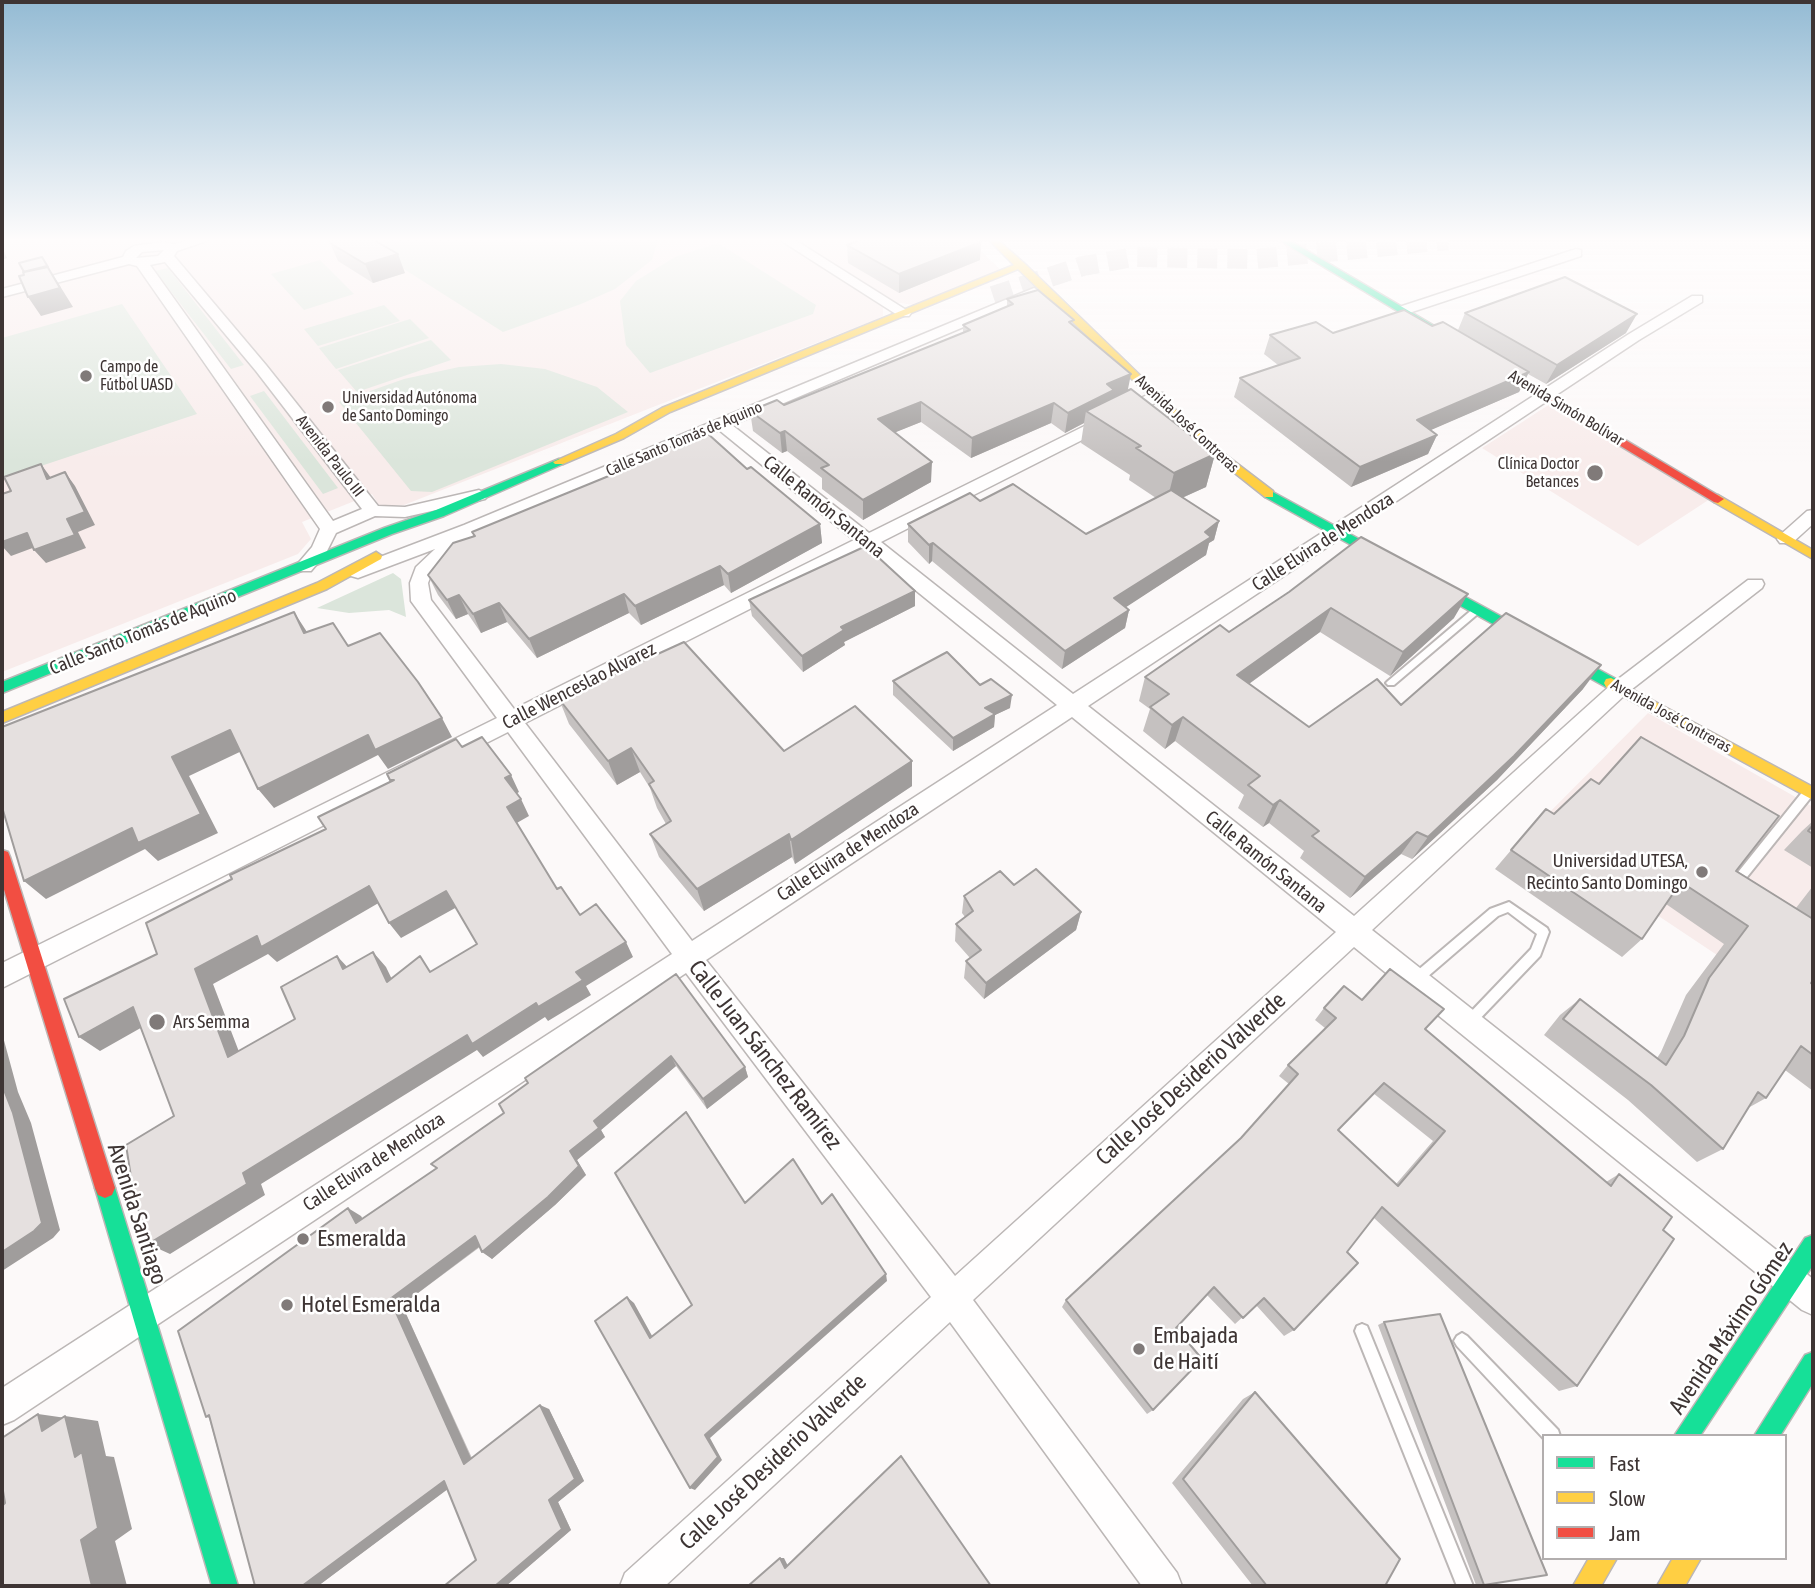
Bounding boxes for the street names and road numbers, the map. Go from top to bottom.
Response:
street label: Avenida Simón Bolívar [1505,366,1627,450]
street label: Avenida José Contreras [1131,371,1243,477]
street label: Calle Santo Tomás de Aquino [603,397,765,481]
street label: Avenida Paulo III [292,411,368,501]
street label: Calle Ramón Santana [759,451,889,563]
street label: Calle Elvira de Mendoza [1248,488,1398,596]
street label: Calle Santo Tomás de Aquino [46,584,240,680]
street label: Calle Wenceslao Alvarez [499,637,659,735]
street label: Avenida José Contreras [1608,675,1734,757]
street label: Calle Elvira de Mendoza [773,798,923,906]
street label: Calle Ramón Santana [1201,806,1331,918]
street label: Calle Juan Sánchez Ramírez [683,955,847,1155]
street label: Calle José Desiderio Valverde [1091,987,1291,1171]
street label: Calle Elvira de Mendoza [299,1108,449,1216]
street label: Avenida Santiago [101,1140,173,1288]
street label: Avenida Máximo Gómez [1663,1237,1799,1419]
street label: Calle José Desiderio Valverde [674,1368,872,1556]

